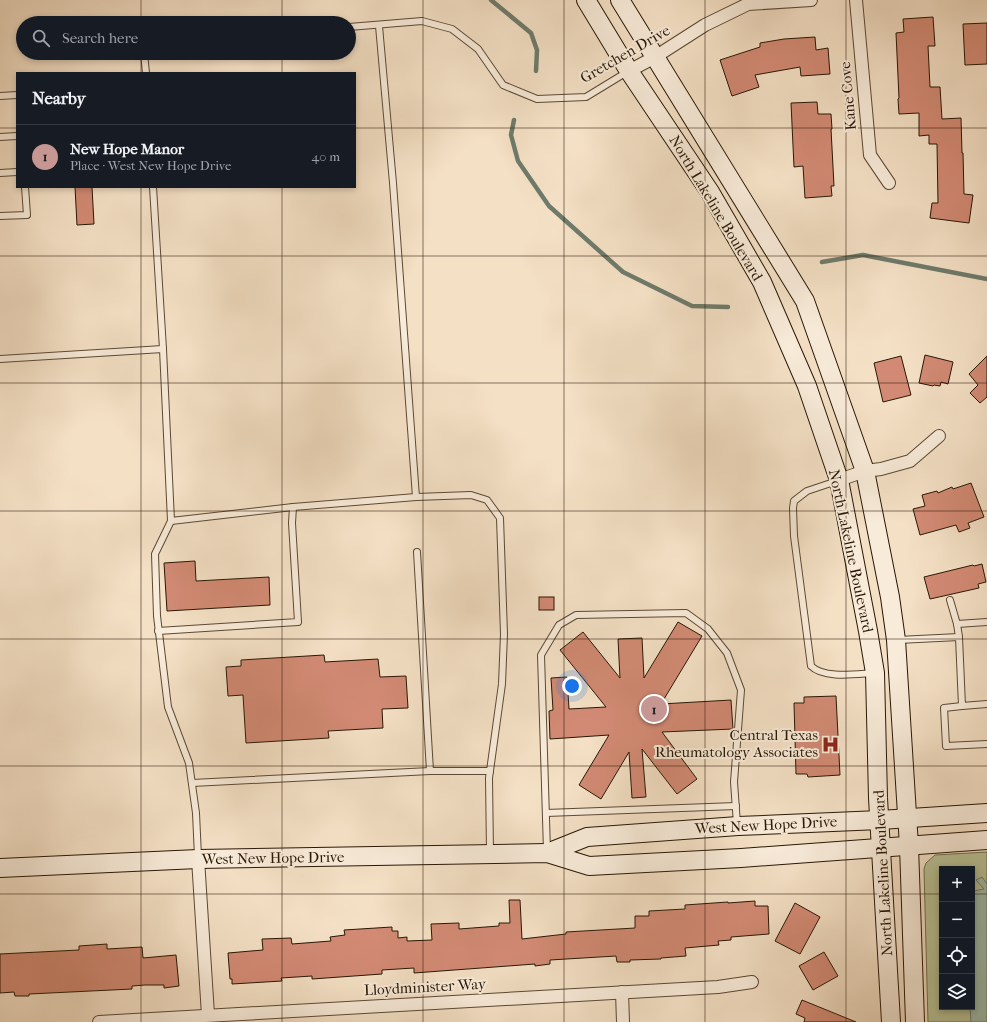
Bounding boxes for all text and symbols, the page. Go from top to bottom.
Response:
search box [16,16,356,60]
street label: Gretchen Drive [577,21,674,87]
icon: search [30,27,52,49]
text: Search here [62,29,138,47]
street label: Kane Cove [836,60,860,131]
text: Nearby [32,88,86,108]
street label: North Lakeline Boulevard [665,132,767,285]
text: New Hope Manor [70,140,184,158]
text: 1 [43,149,47,164]
text: 40 m [312,149,340,164]
text: Place · West New Hope Drive [70,158,232,173]
street label: North Lakeline Boulevard [825,468,877,635]
your location [562,676,582,696]
pin: 1 [641,694,667,724]
place label: Central Texas Rheumatology Associates [655,726,818,761]
hospital icon: Central Texas Rheumatology Associates [821,734,841,754]
street label: North Lakeline Boulevard [870,789,896,957]
street label: West New Hope Drive [693,812,838,838]
street label: West New Hope Drive [200,848,345,868]
map controls [939,866,975,1010]
button: + [939,866,975,902]
button: − [939,902,975,938]
button: locate [939,938,975,974]
button: layers [939,974,975,1010]
street label: Lloydminister Way [364,975,487,999]

